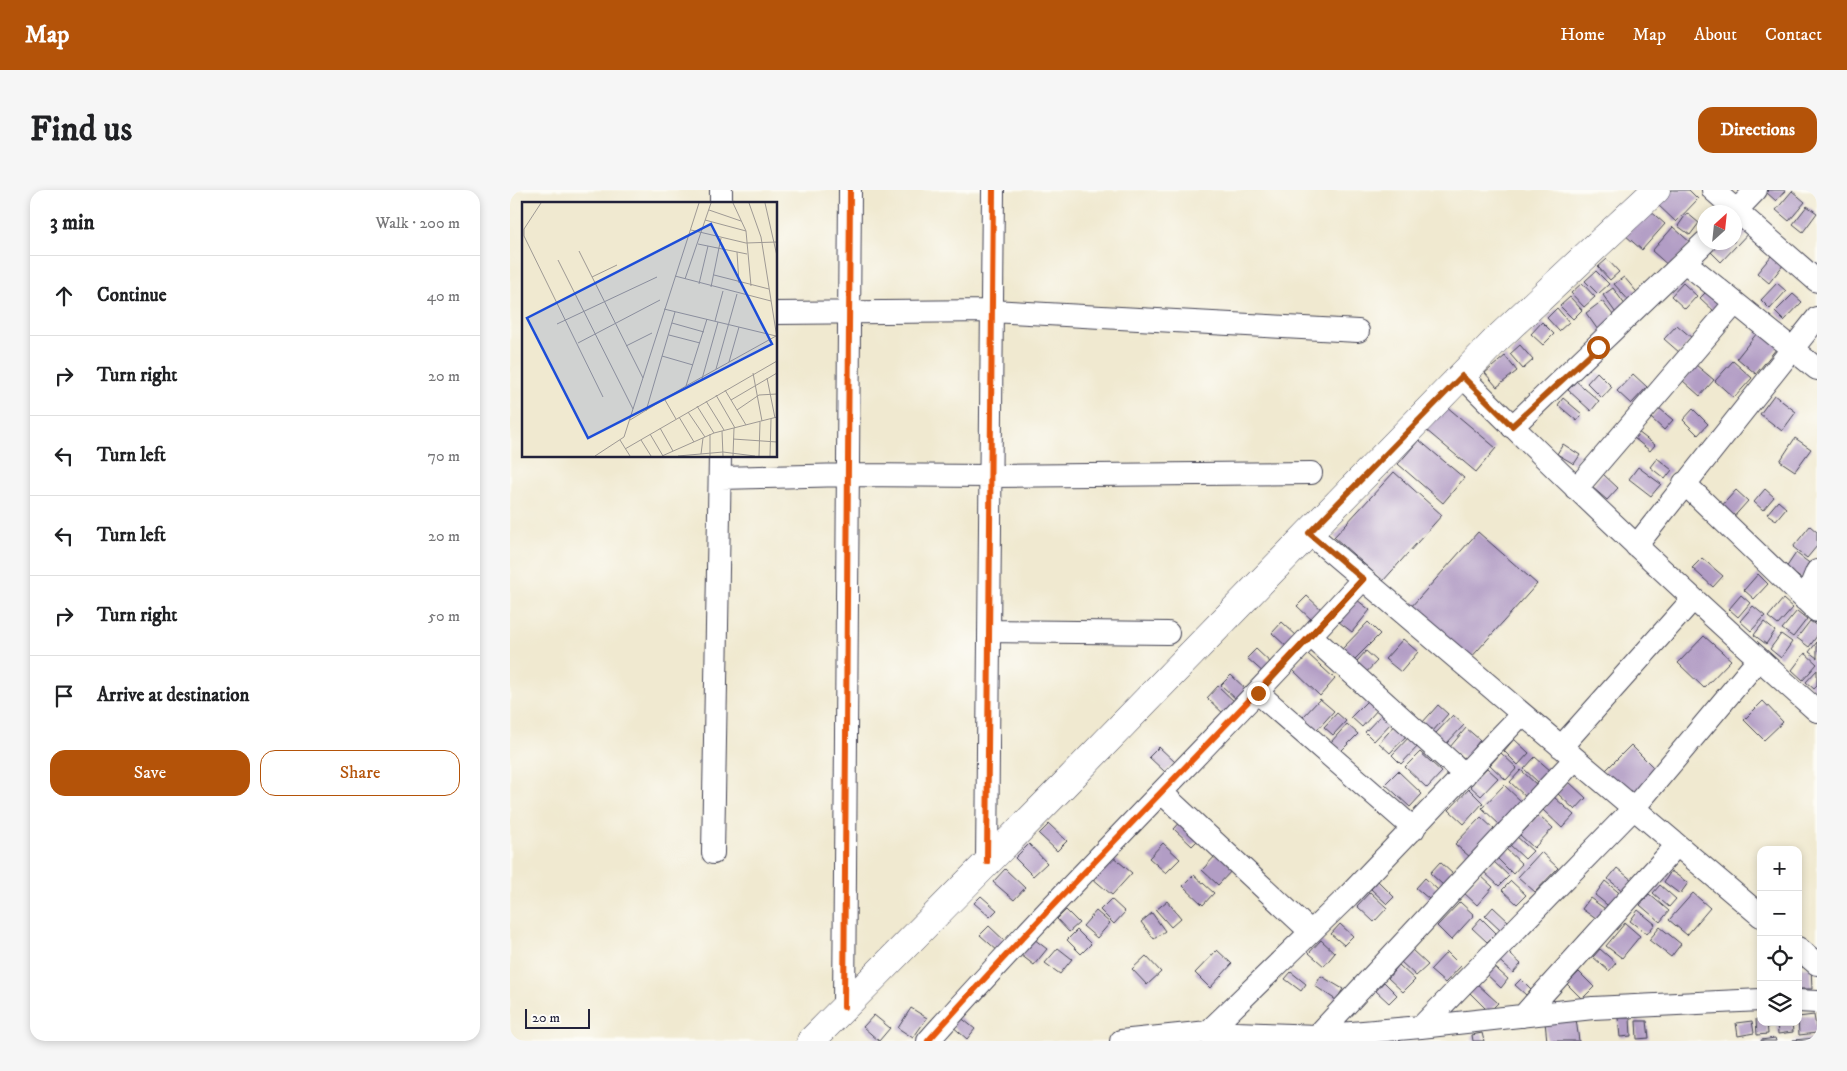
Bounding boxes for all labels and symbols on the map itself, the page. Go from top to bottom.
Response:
inset map [522,202,778,458]
north arrow [1697,205,1742,250]
route start [1587,336,1610,359]
route end [1247,682,1270,705]
scale bar [525,1006,590,1029]

